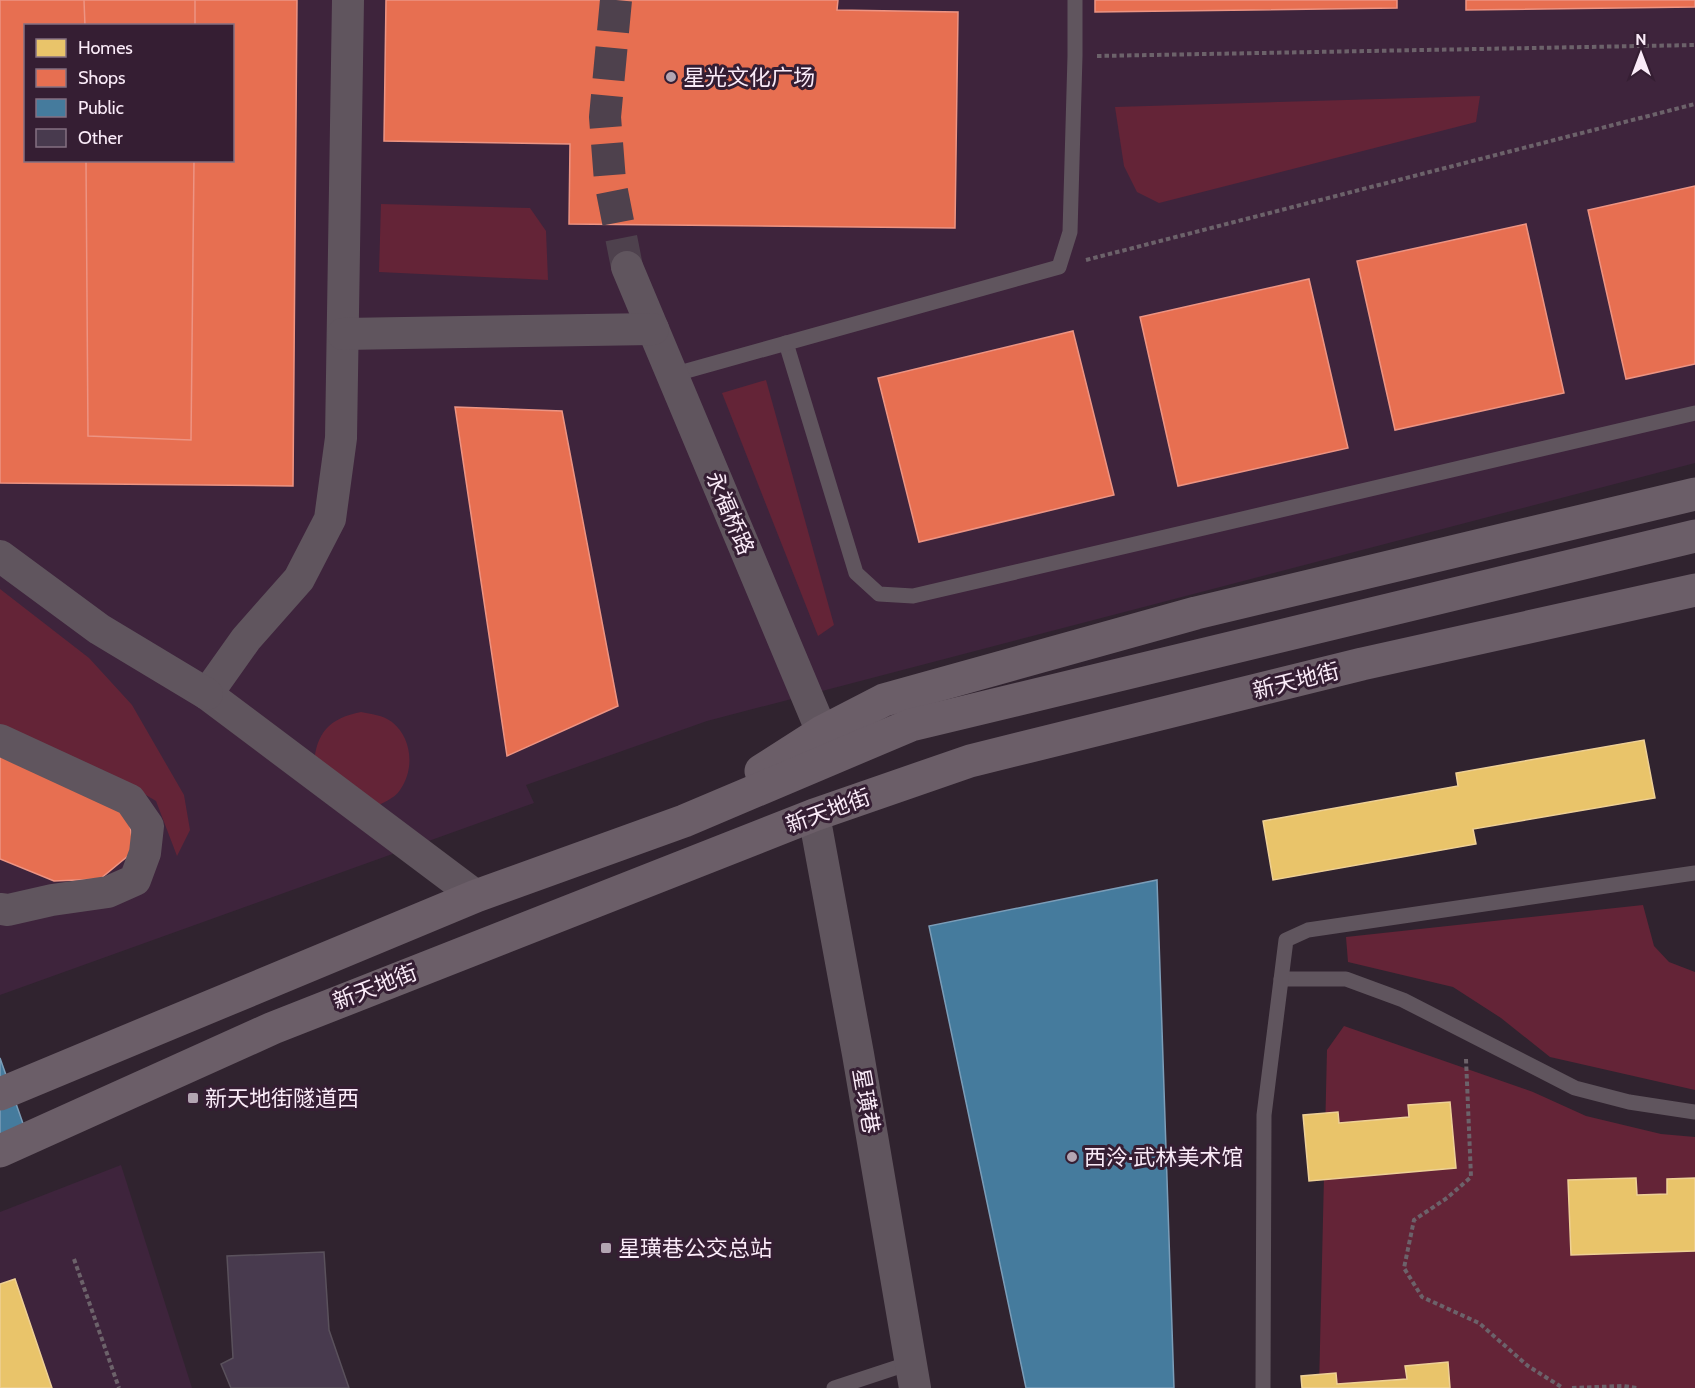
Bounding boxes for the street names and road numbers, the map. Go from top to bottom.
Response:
street label: 永福桥路 [700,467,760,559]
street label: 新天地街 [1250,657,1342,705]
street label: 新天地街 [782,783,874,839]
street label: 新天地街 [329,959,421,1015]
street label: 星璜巷 [847,1066,885,1136]

